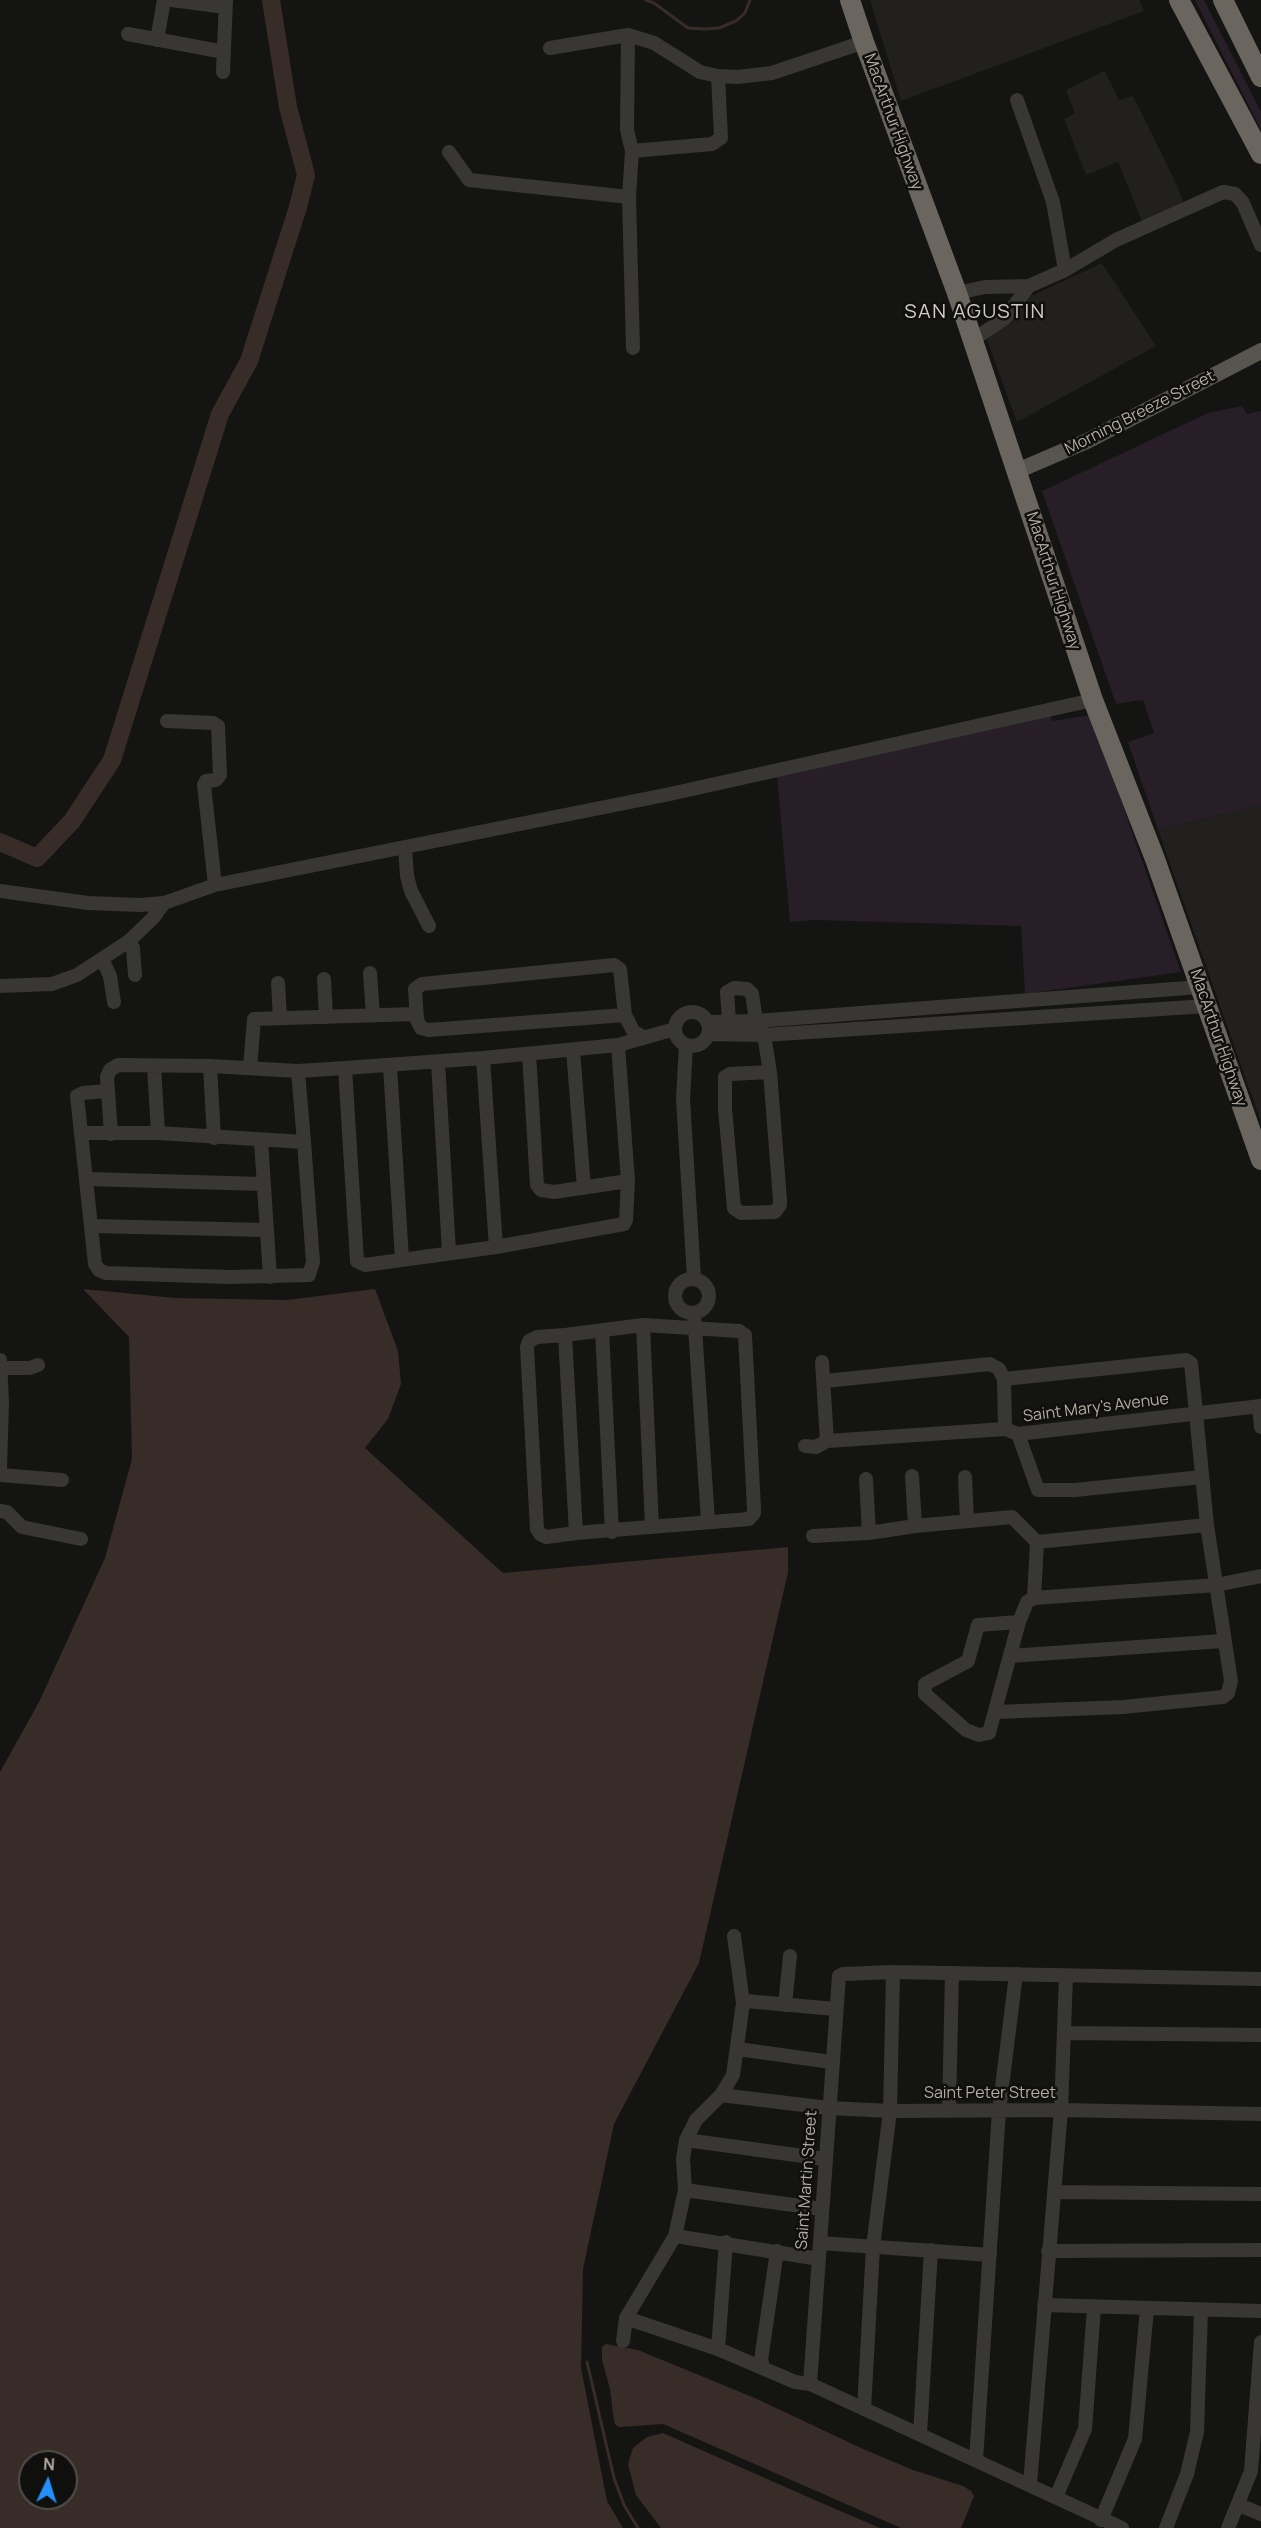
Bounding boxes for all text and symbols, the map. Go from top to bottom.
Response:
street label: MacArthur Highway [859,51,927,193]
district label: SAN AGUSTIN [904,300,1046,324]
street label: Morning Breeze Street [1062,367,1218,459]
street label: MacArthur Highway [1022,510,1084,652]
street label: MacArthur Highway [1186,967,1250,1109]
street label: Saint Mary's Avenue [1022,1390,1170,1426]
street label: Saint Peter Street [924,2084,1056,2104]
street label: Saint Martin Street [793,2110,821,2250]
north arrow [18,2450,78,2510]
text: N [43,2453,56,2475]

